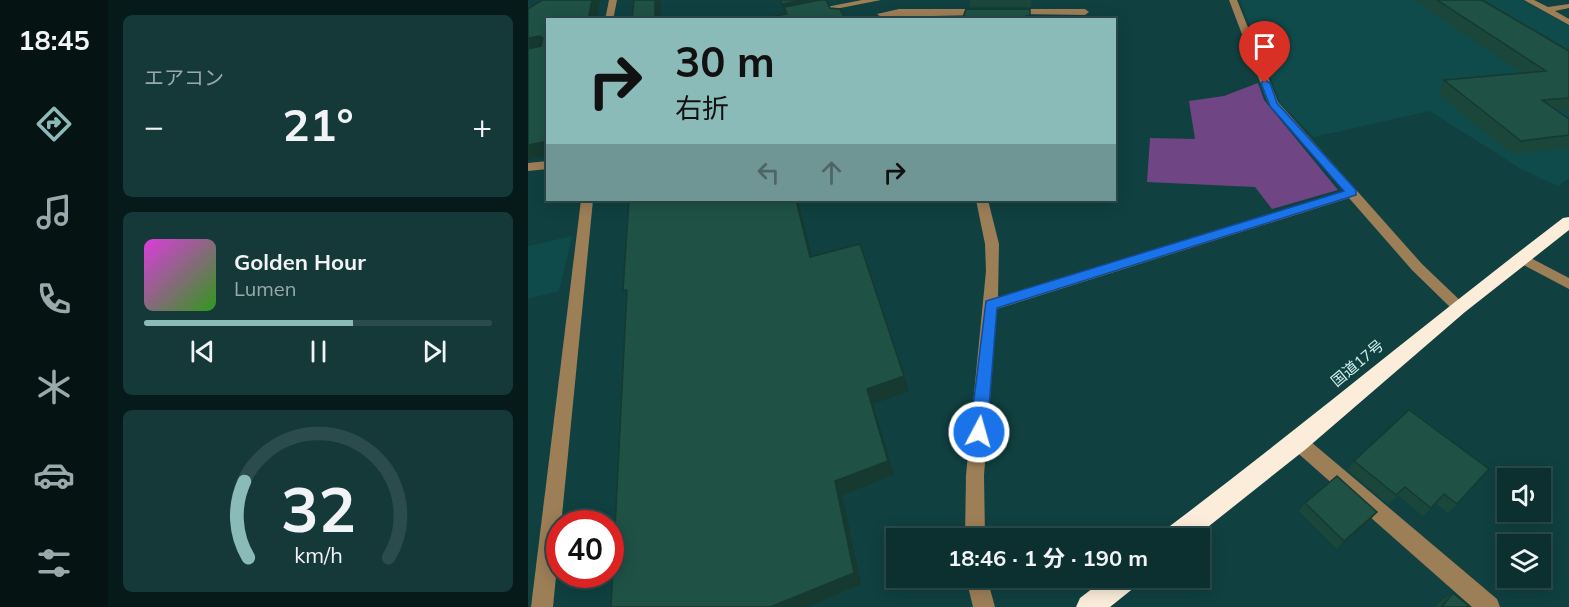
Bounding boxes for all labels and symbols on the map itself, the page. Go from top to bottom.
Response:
pin [1239,21,1290,83]
street label: 国道17号 [1327,335,1387,391]
position arrow [947,400,1011,464]
speed limit sign: 40 [546,510,624,588]

